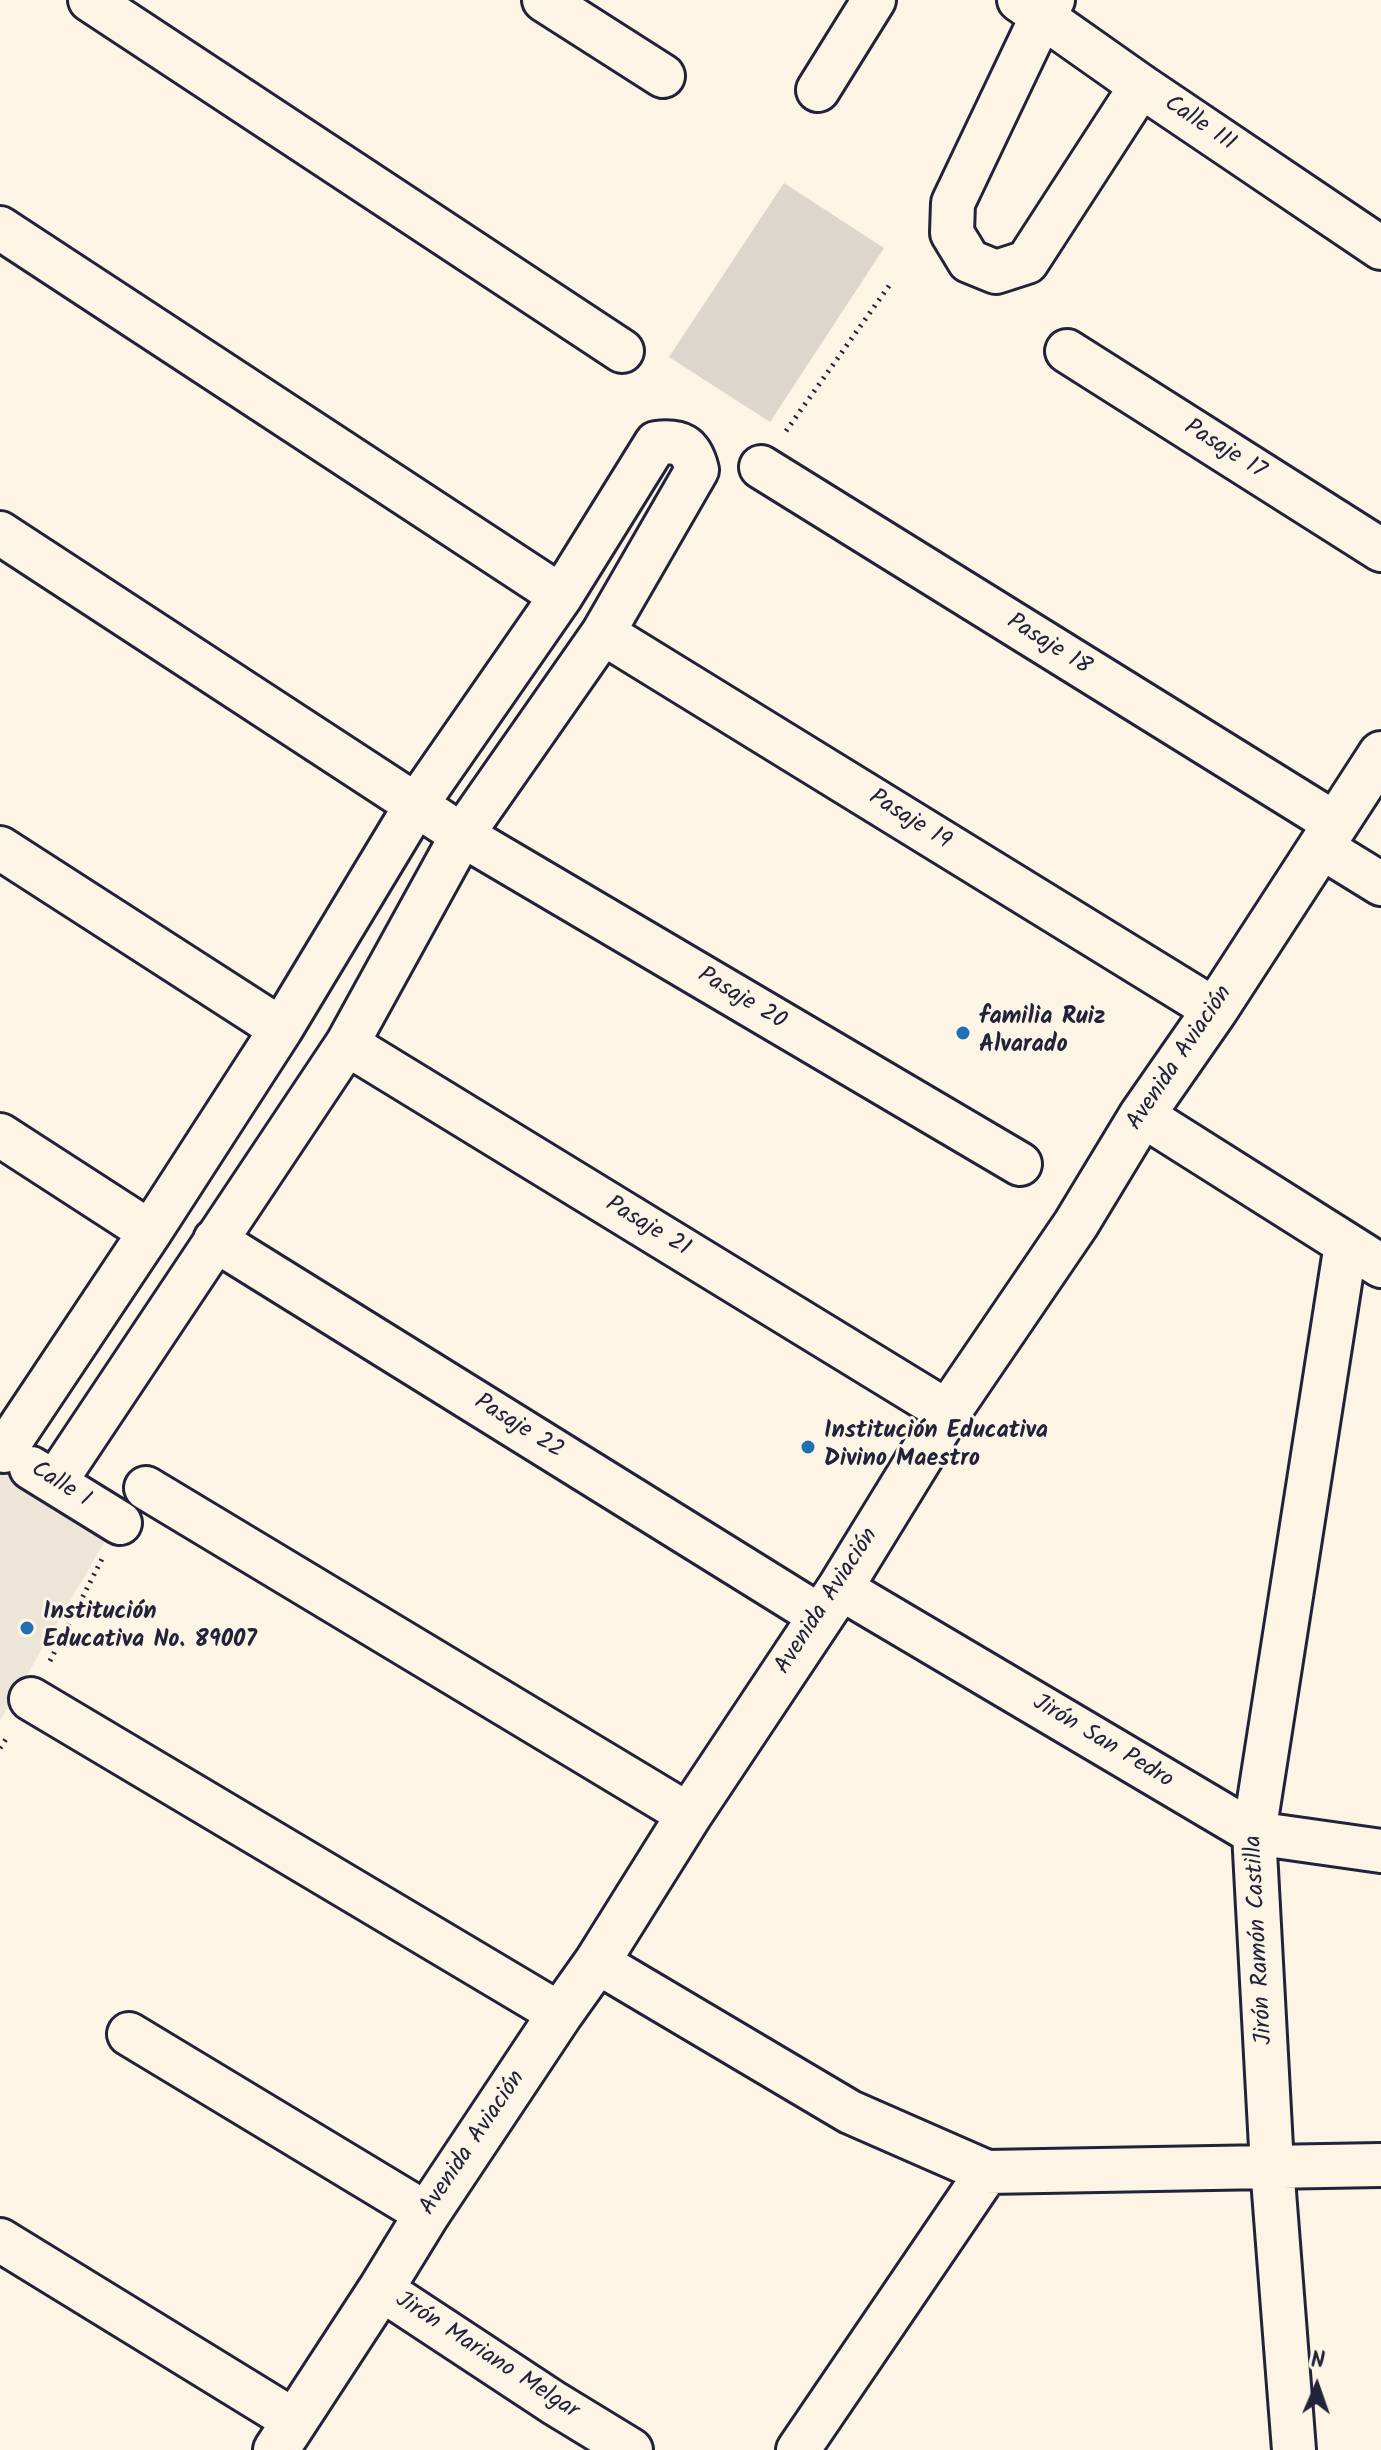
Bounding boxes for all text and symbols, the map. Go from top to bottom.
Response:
street label: Calle III [1158,91,1240,159]
street label: Pasaje 17 [1178,415,1270,487]
street label: Pasaje 18 [1000,609,1096,683]
street label: Pasaje 19 [863,785,955,857]
street label: Pasaje 20 [691,962,791,1038]
street label: Avenida Aviación [1122,981,1240,1137]
place label: familia Ruiz Alvarado [979,1005,1106,1061]
marker: familia Ruiz Alvarado [954,1024,972,1042]
street label: Pasaje 21 [599,1192,695,1264]
street label: Pasaje 22 [468,1389,568,1467]
place label: Institución Educativa Divino Maestro [824,1419,1048,1475]
marker: Institución Educativa Divino Maestro [799,1438,817,1456]
street label: Calle I [25,1456,95,1516]
street label: Avenida Aviación [770,1523,886,1681]
place label: Institución Educativa No. 89007 [43,1600,257,1656]
marker: Institución Educativa No. 89007 [18,1619,36,1637]
street label: Jirón San Pedro [1026,1690,1178,1796]
street label: Jirón Ramón Castilla [1241,1835,1281,2045]
street label: Avenida Aviación [415,2066,533,2222]
street label: Jirón Mariano Melgar [389,2287,583,2427]
text: N [1310,2344,1325,2379]
north arrow [1277,2346,1357,2426]

